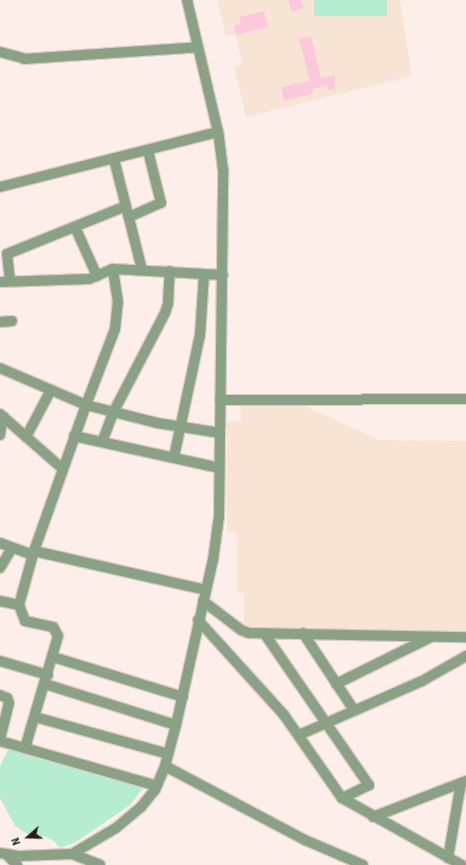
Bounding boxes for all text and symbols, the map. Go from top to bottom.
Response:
north arrow [8,817,48,857]
text: N [8,835,25,847]

